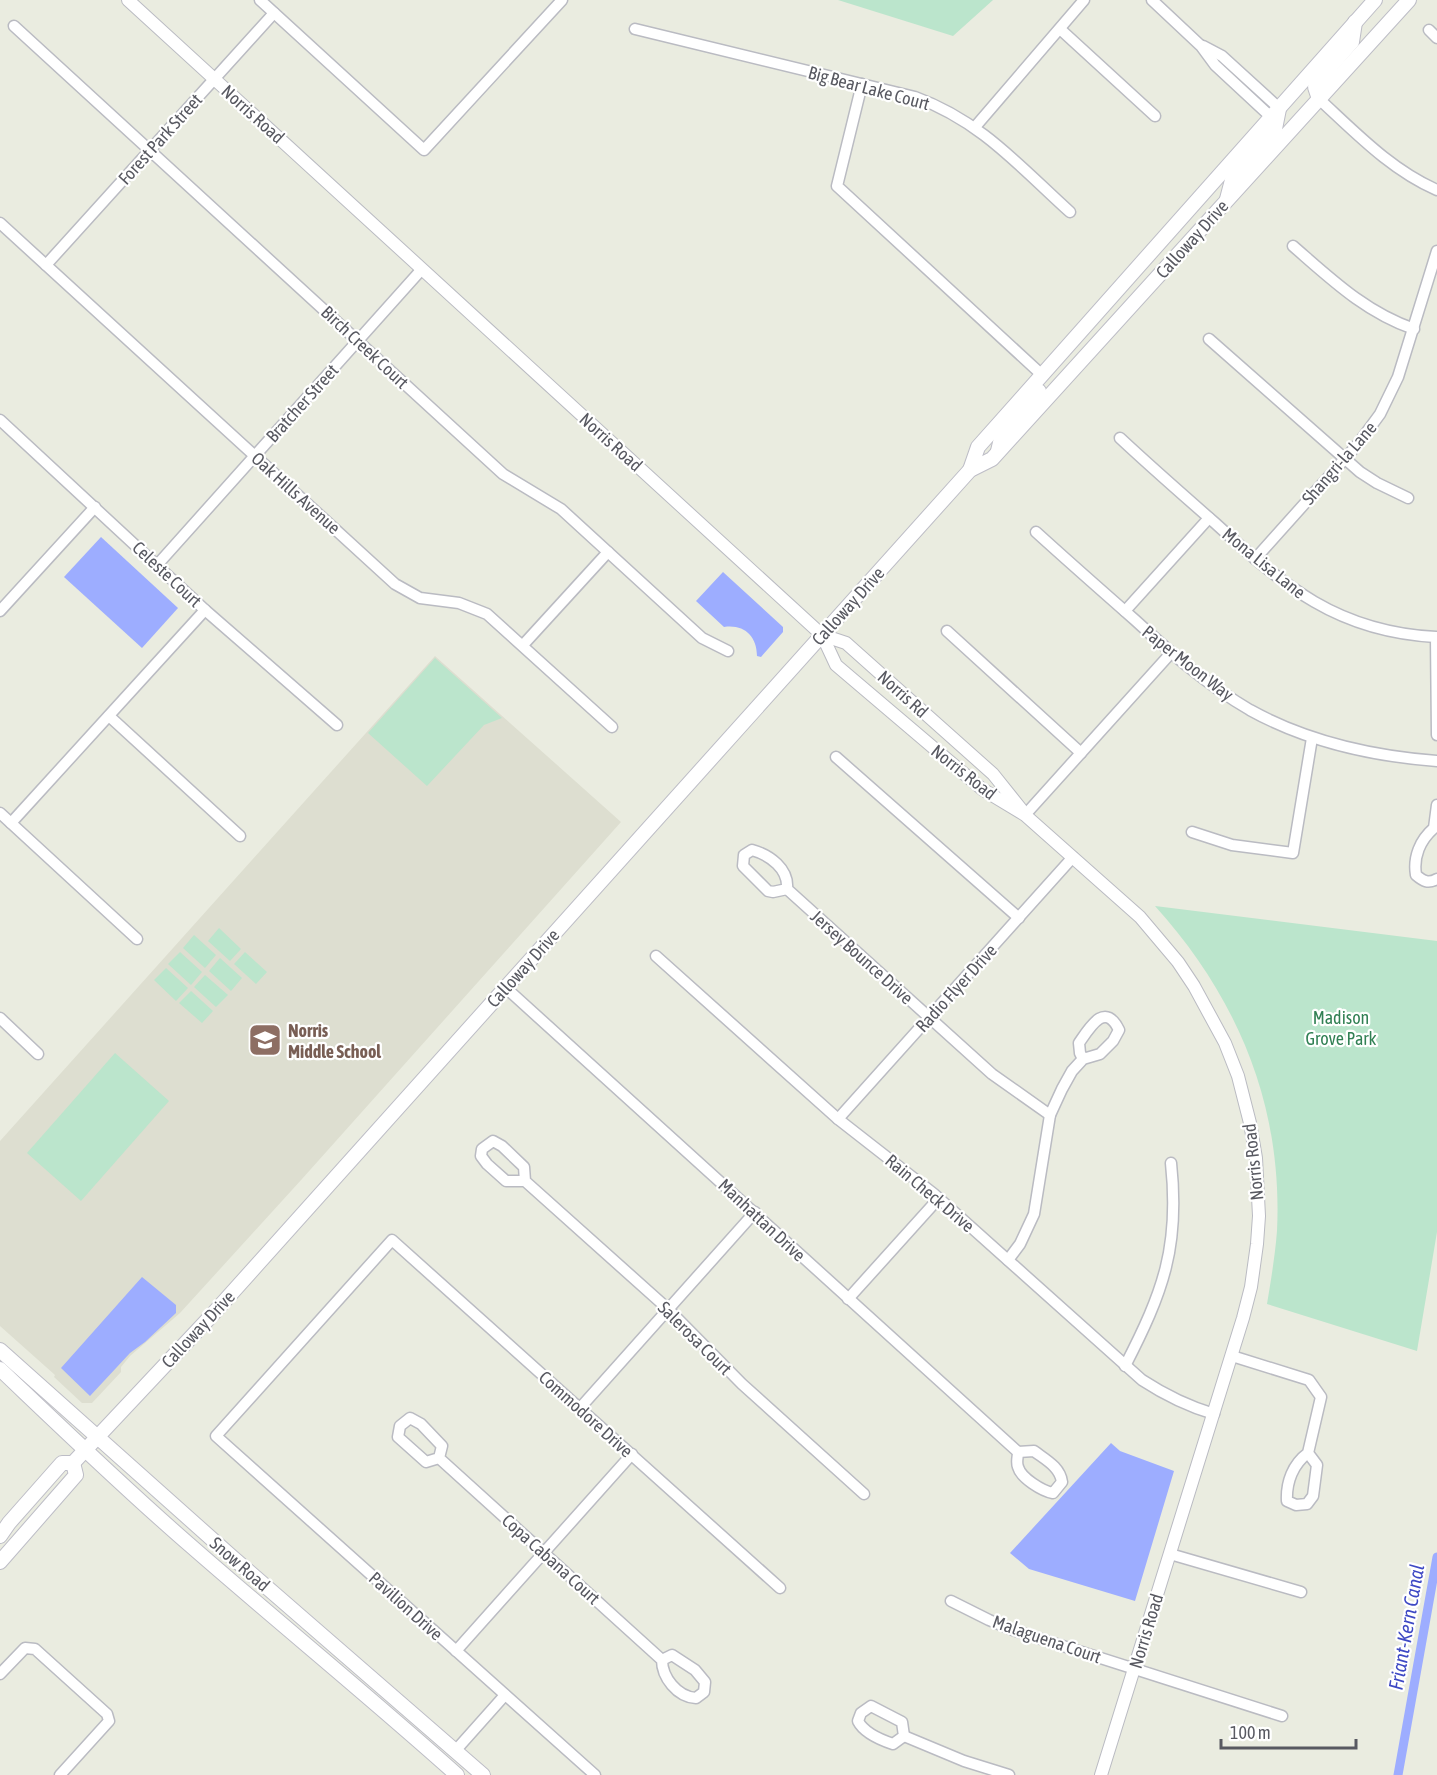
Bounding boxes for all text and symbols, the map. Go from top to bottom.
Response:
street label: Big Bear Lake Court [806,62,932,114]
street label: Norris Road [217,80,289,148]
street label: Forest Park Street [114,89,206,189]
street label: Calloway Drive [1151,196,1233,282]
street label: Birch Creek Court [317,301,413,393]
street label: Bratcher Street [262,360,342,446]
street label: Norris Road [575,408,647,476]
street label: Shangri-la Lane [1297,417,1381,509]
street label: Oak Hills Avenue [247,448,345,538]
street label: Mona Lisa Lane [1218,523,1310,603]
street label: Celeste Court [128,537,206,611]
street label: Calloway Drive [807,563,889,649]
street label: Paper Moon Way [1138,621,1238,705]
street label: Norris Rd [874,666,932,722]
street label: Norris Road [927,740,1001,804]
street label: Jersey Bounce Drive [807,906,917,1008]
street label: Calloway Drive [482,925,564,1011]
street label: Radio Flyer Drive [911,940,1001,1036]
park label: Madison Grove Park [1305,1007,1377,1049]
place label: Norris Middle School [288,1020,381,1062]
school or university icon: Norris Middle School [247,1022,283,1058]
street label: Norris Road [1239,1123,1267,1201]
street label: Rain Check Drive [881,1150,979,1236]
street label: Manhattan Drive [714,1174,810,1266]
street label: Calloway Drive [157,1286,239,1372]
street label: Salerosa Court [654,1297,736,1379]
street label: Commodore Drive [535,1366,637,1462]
street label: Copa Cabana Court [498,1510,604,1608]
street label: Snow Road [206,1532,274,1596]
water label: Friant-Kern Canal [1384,1562,1428,1692]
street label: Pavilion Drive [365,1567,447,1645]
street label: Norris Road [1125,1591,1167,1671]
street label: Malaguena Court [990,1611,1104,1667]
scale bar [1221,1712,1356,1750]
text: 100 m [1230,1722,1271,1743]

